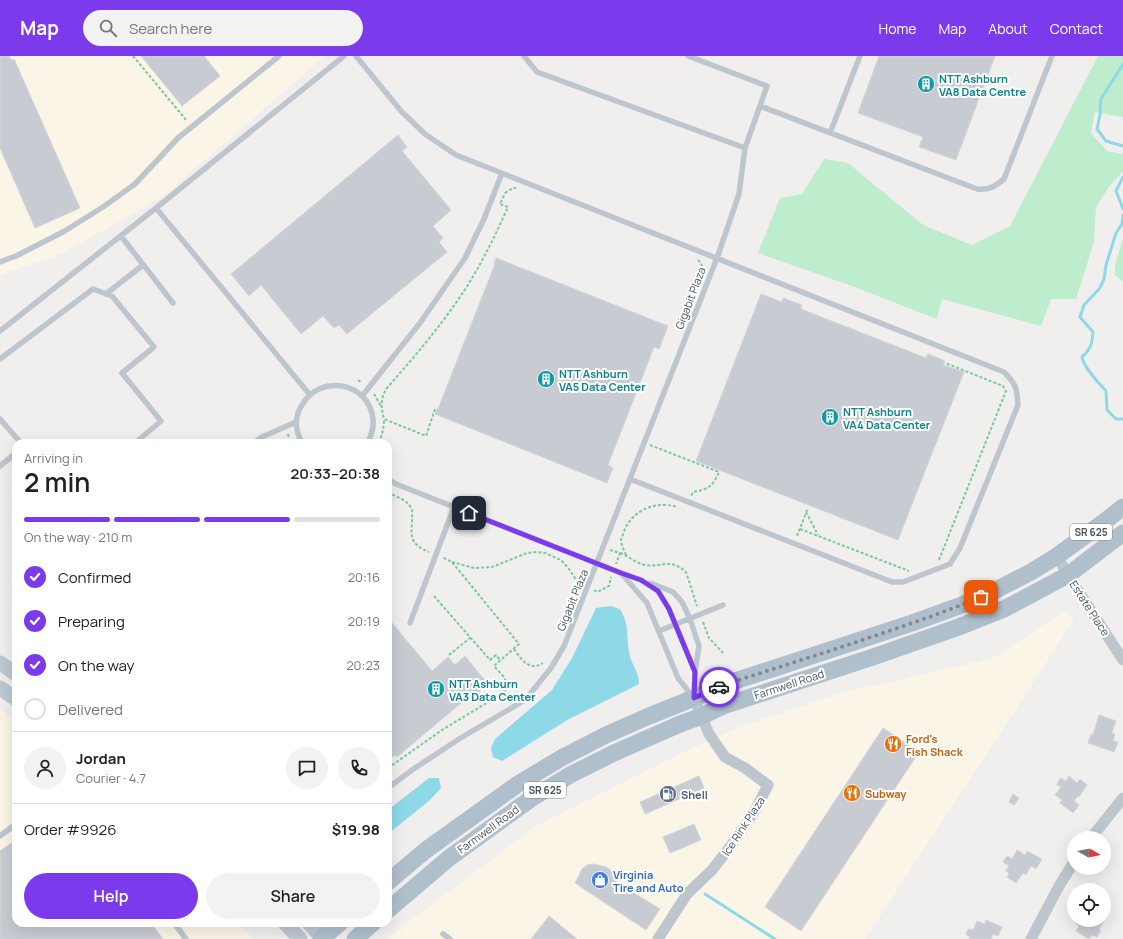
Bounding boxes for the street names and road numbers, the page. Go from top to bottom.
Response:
street label: Gigabit Plaza [671,265,709,331]
road number: SR 625 [1070,524,1112,540]
street label: Gigabit Plaza [553,567,591,633]
street label: Estate Place [1067,577,1114,639]
street label: Farmwell Road [752,666,826,702]
road number: SR 625 [524,782,566,798]
street label: Ice Rink Plaza [718,794,768,858]
street label: Farmwell Road [454,802,522,856]

